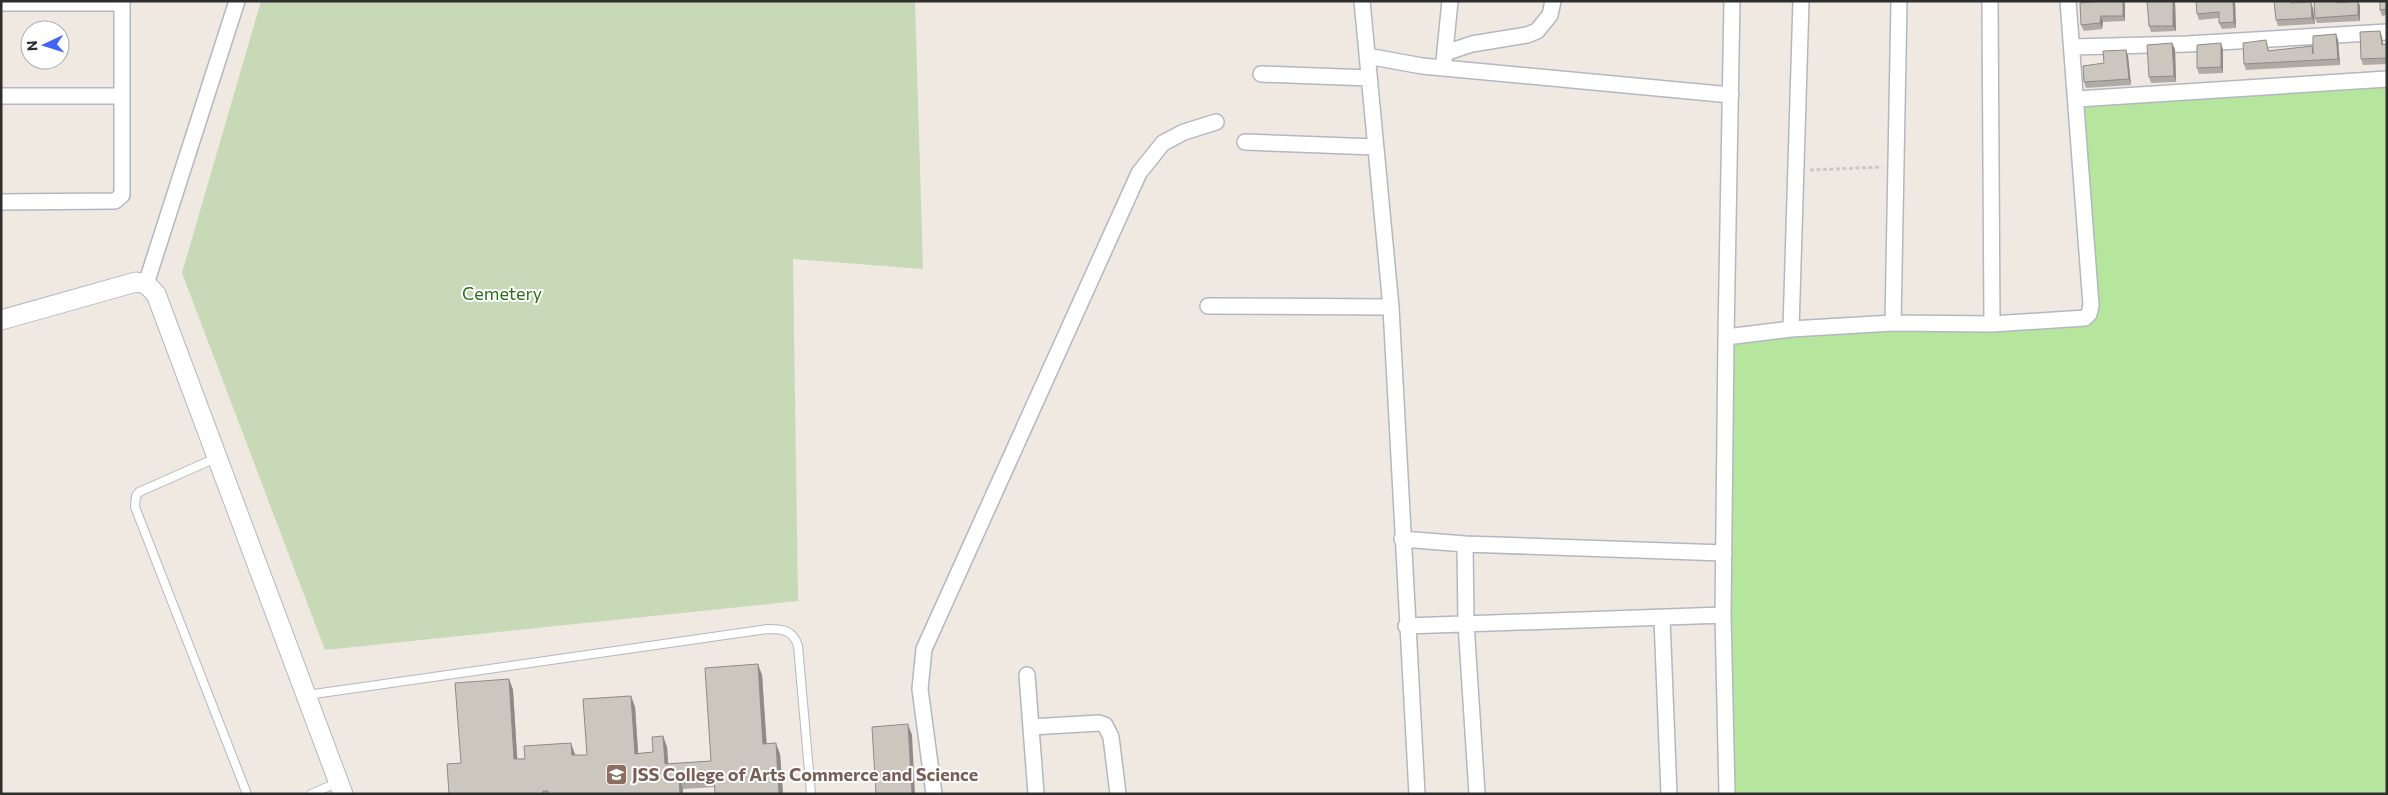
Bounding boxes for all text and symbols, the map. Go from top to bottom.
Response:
north arrow [20,20,70,70]
text: N [23,40,40,52]
park label: Cemetery [462,282,542,304]
school or university icon: JSS College of Arts Commerce and Science [604,762,628,786]
place label: JSS College of Arts Commerce and Science [632,763,978,785]

